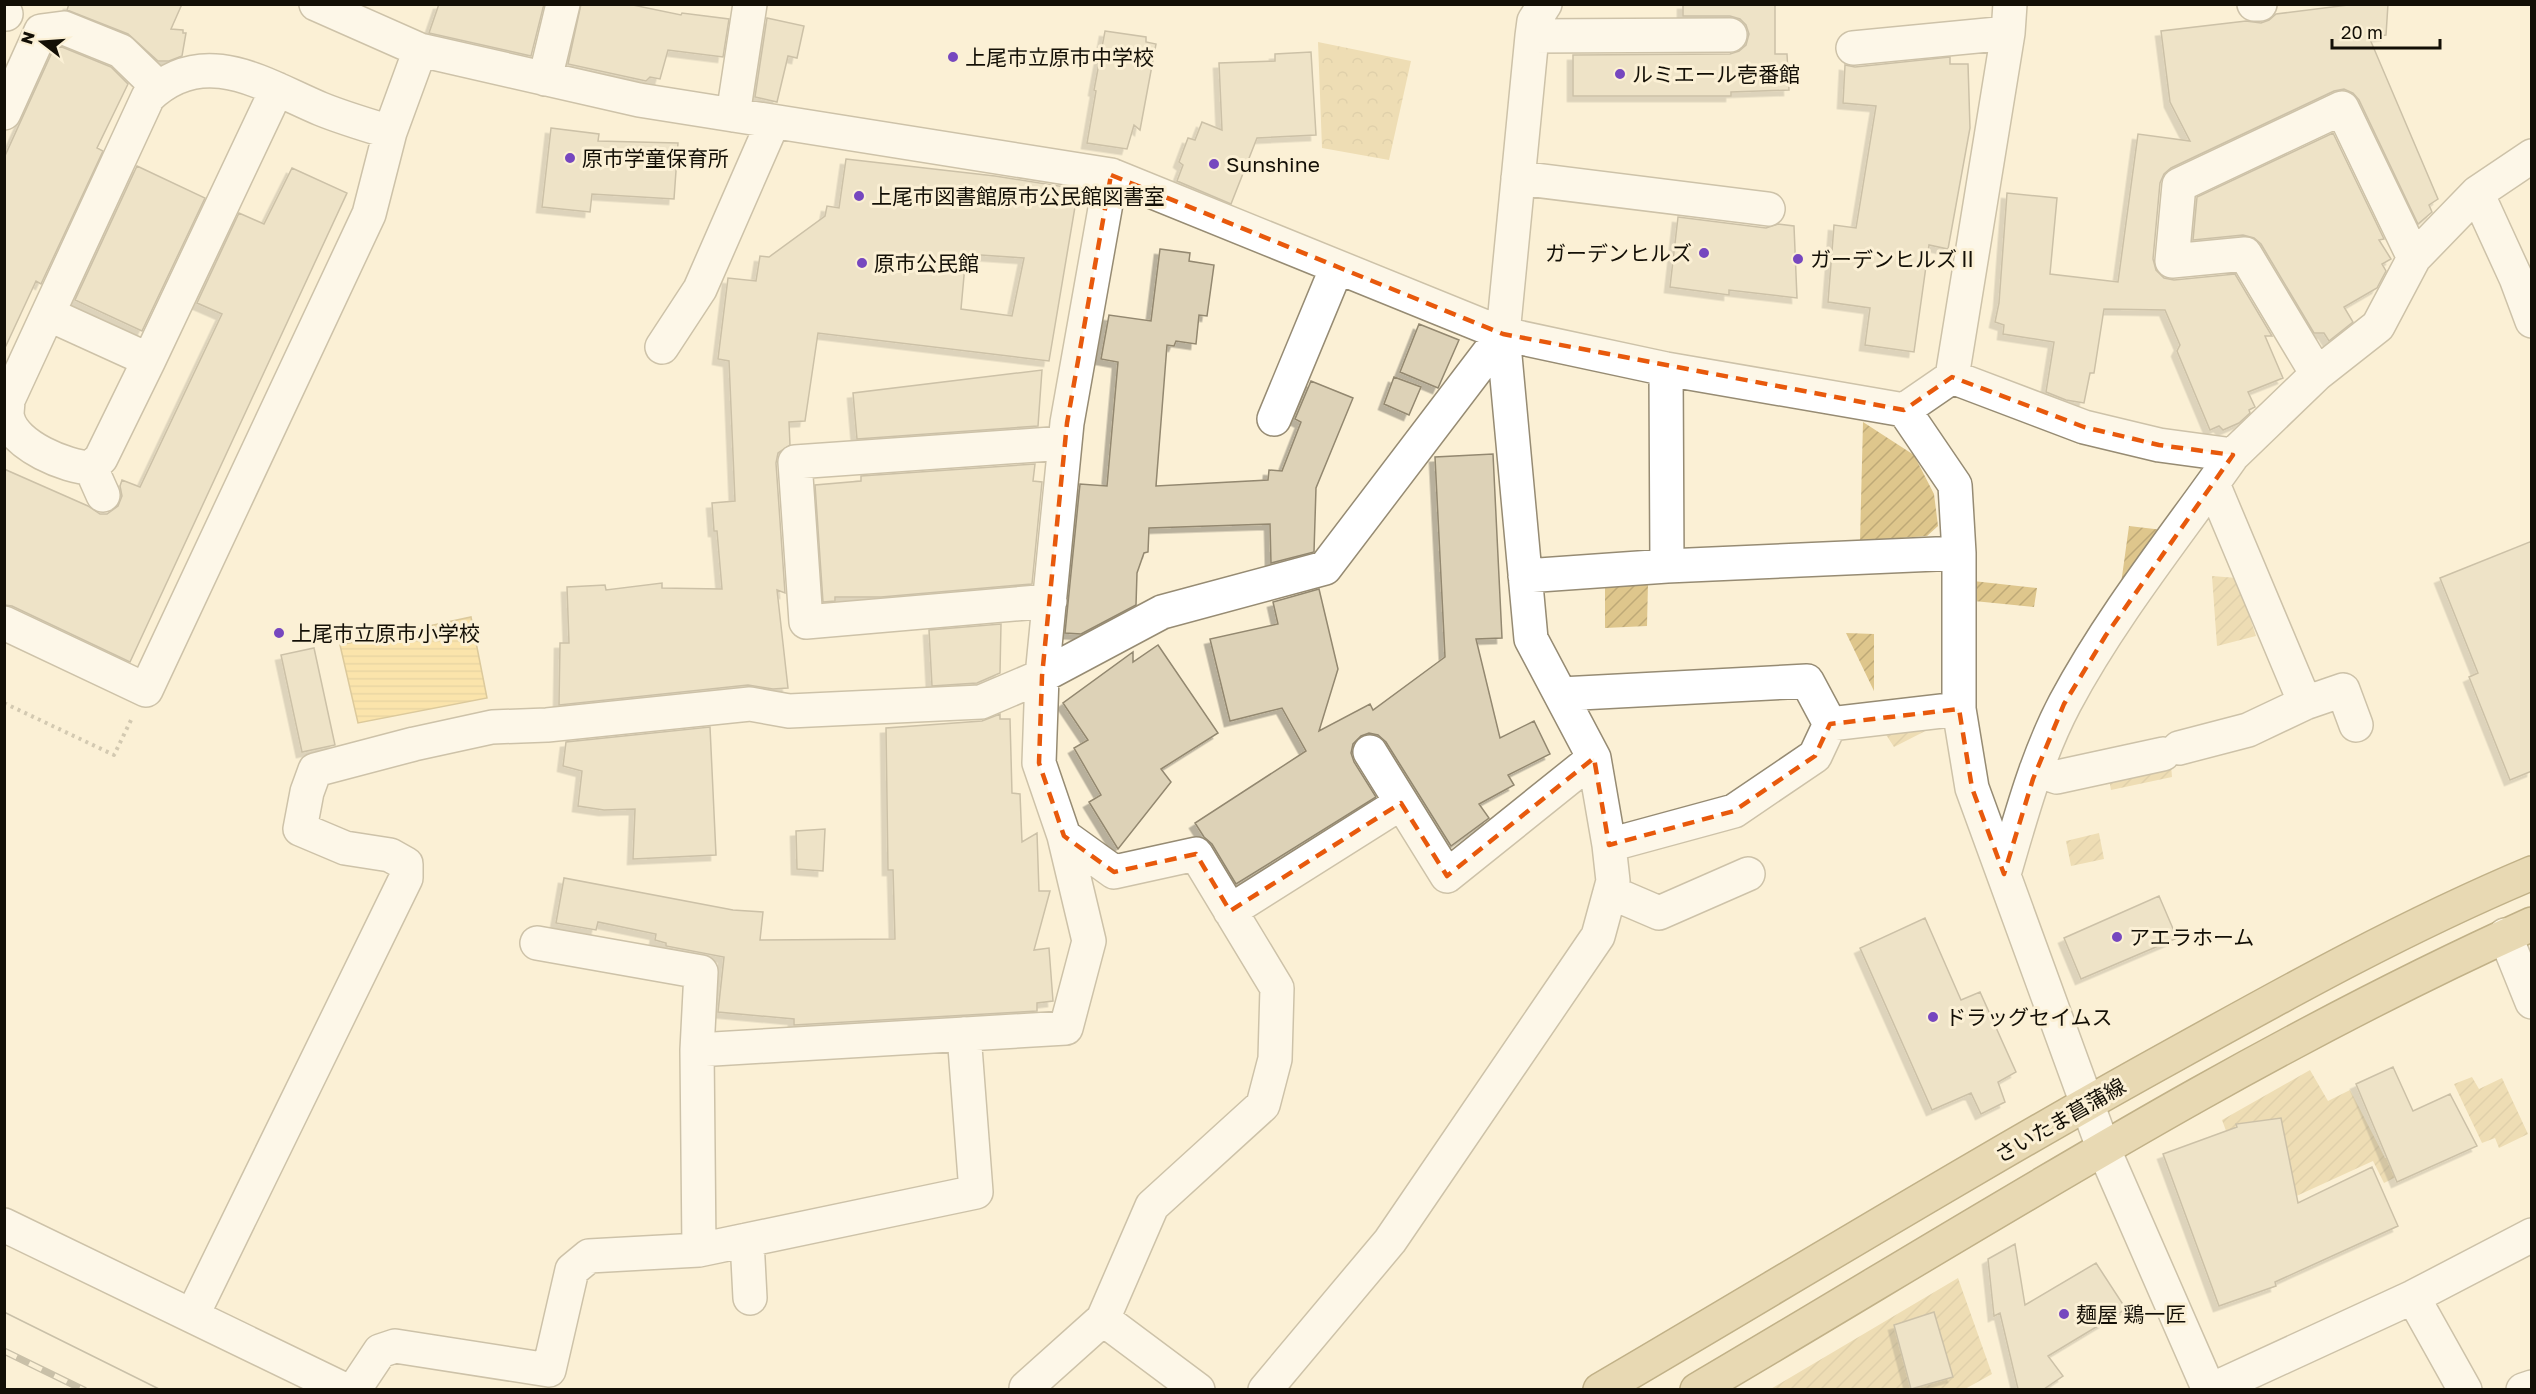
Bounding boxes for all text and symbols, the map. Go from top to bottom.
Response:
north arrow [12,12,72,72]
scale bar [2332,12,2440,50]
text: 20 m [2341,21,2383,43]
text: N [16,29,39,46]
place label: 上尾市立原市中学校 [965,44,1154,70]
marker: 上尾市立原市中学校 [946,50,960,64]
place label: ルミエール壱番館 [1632,61,1800,87]
marker: ルミエール壱番館 [1613,67,1627,81]
place label: 原市学童保育所 [582,145,729,171]
marker: 原市学童保育所 [563,151,577,165]
place label: Sunshine [1226,151,1320,177]
marker: Sunshine [1207,157,1221,171]
place label: 上尾市図書館原市公民館図書室 [871,183,1165,209]
marker: 上尾市図書館原市公民館図書室 [852,189,866,203]
place label: ガーデンヒルズ [1545,240,1692,266]
marker: ガーデンヒルズ [1697,246,1711,260]
place label: ガーデンヒルズⅡ [1810,246,1978,272]
place label: 原市公民館 [874,250,979,276]
marker: ガーデンヒルズⅡ [1791,252,1805,266]
marker: 原市公民館 [855,256,869,270]
place label: 上尾市立原市小学校 [291,620,480,646]
marker: 上尾市立原市小学校 [272,626,286,640]
place label: アエラホーム [2129,924,2254,950]
marker: アエラホーム [2110,930,2124,944]
place label: ドラッグセイムス [1945,1004,2113,1030]
marker: ドラッグセイムス [1926,1010,1940,1024]
street label: さいたま菖蒲線 [1990,1072,2130,1168]
place label: 麺屋 鶏一匠 [2076,1301,2186,1327]
marker: 麺屋 鶏一匠 [2057,1307,2071,1321]

